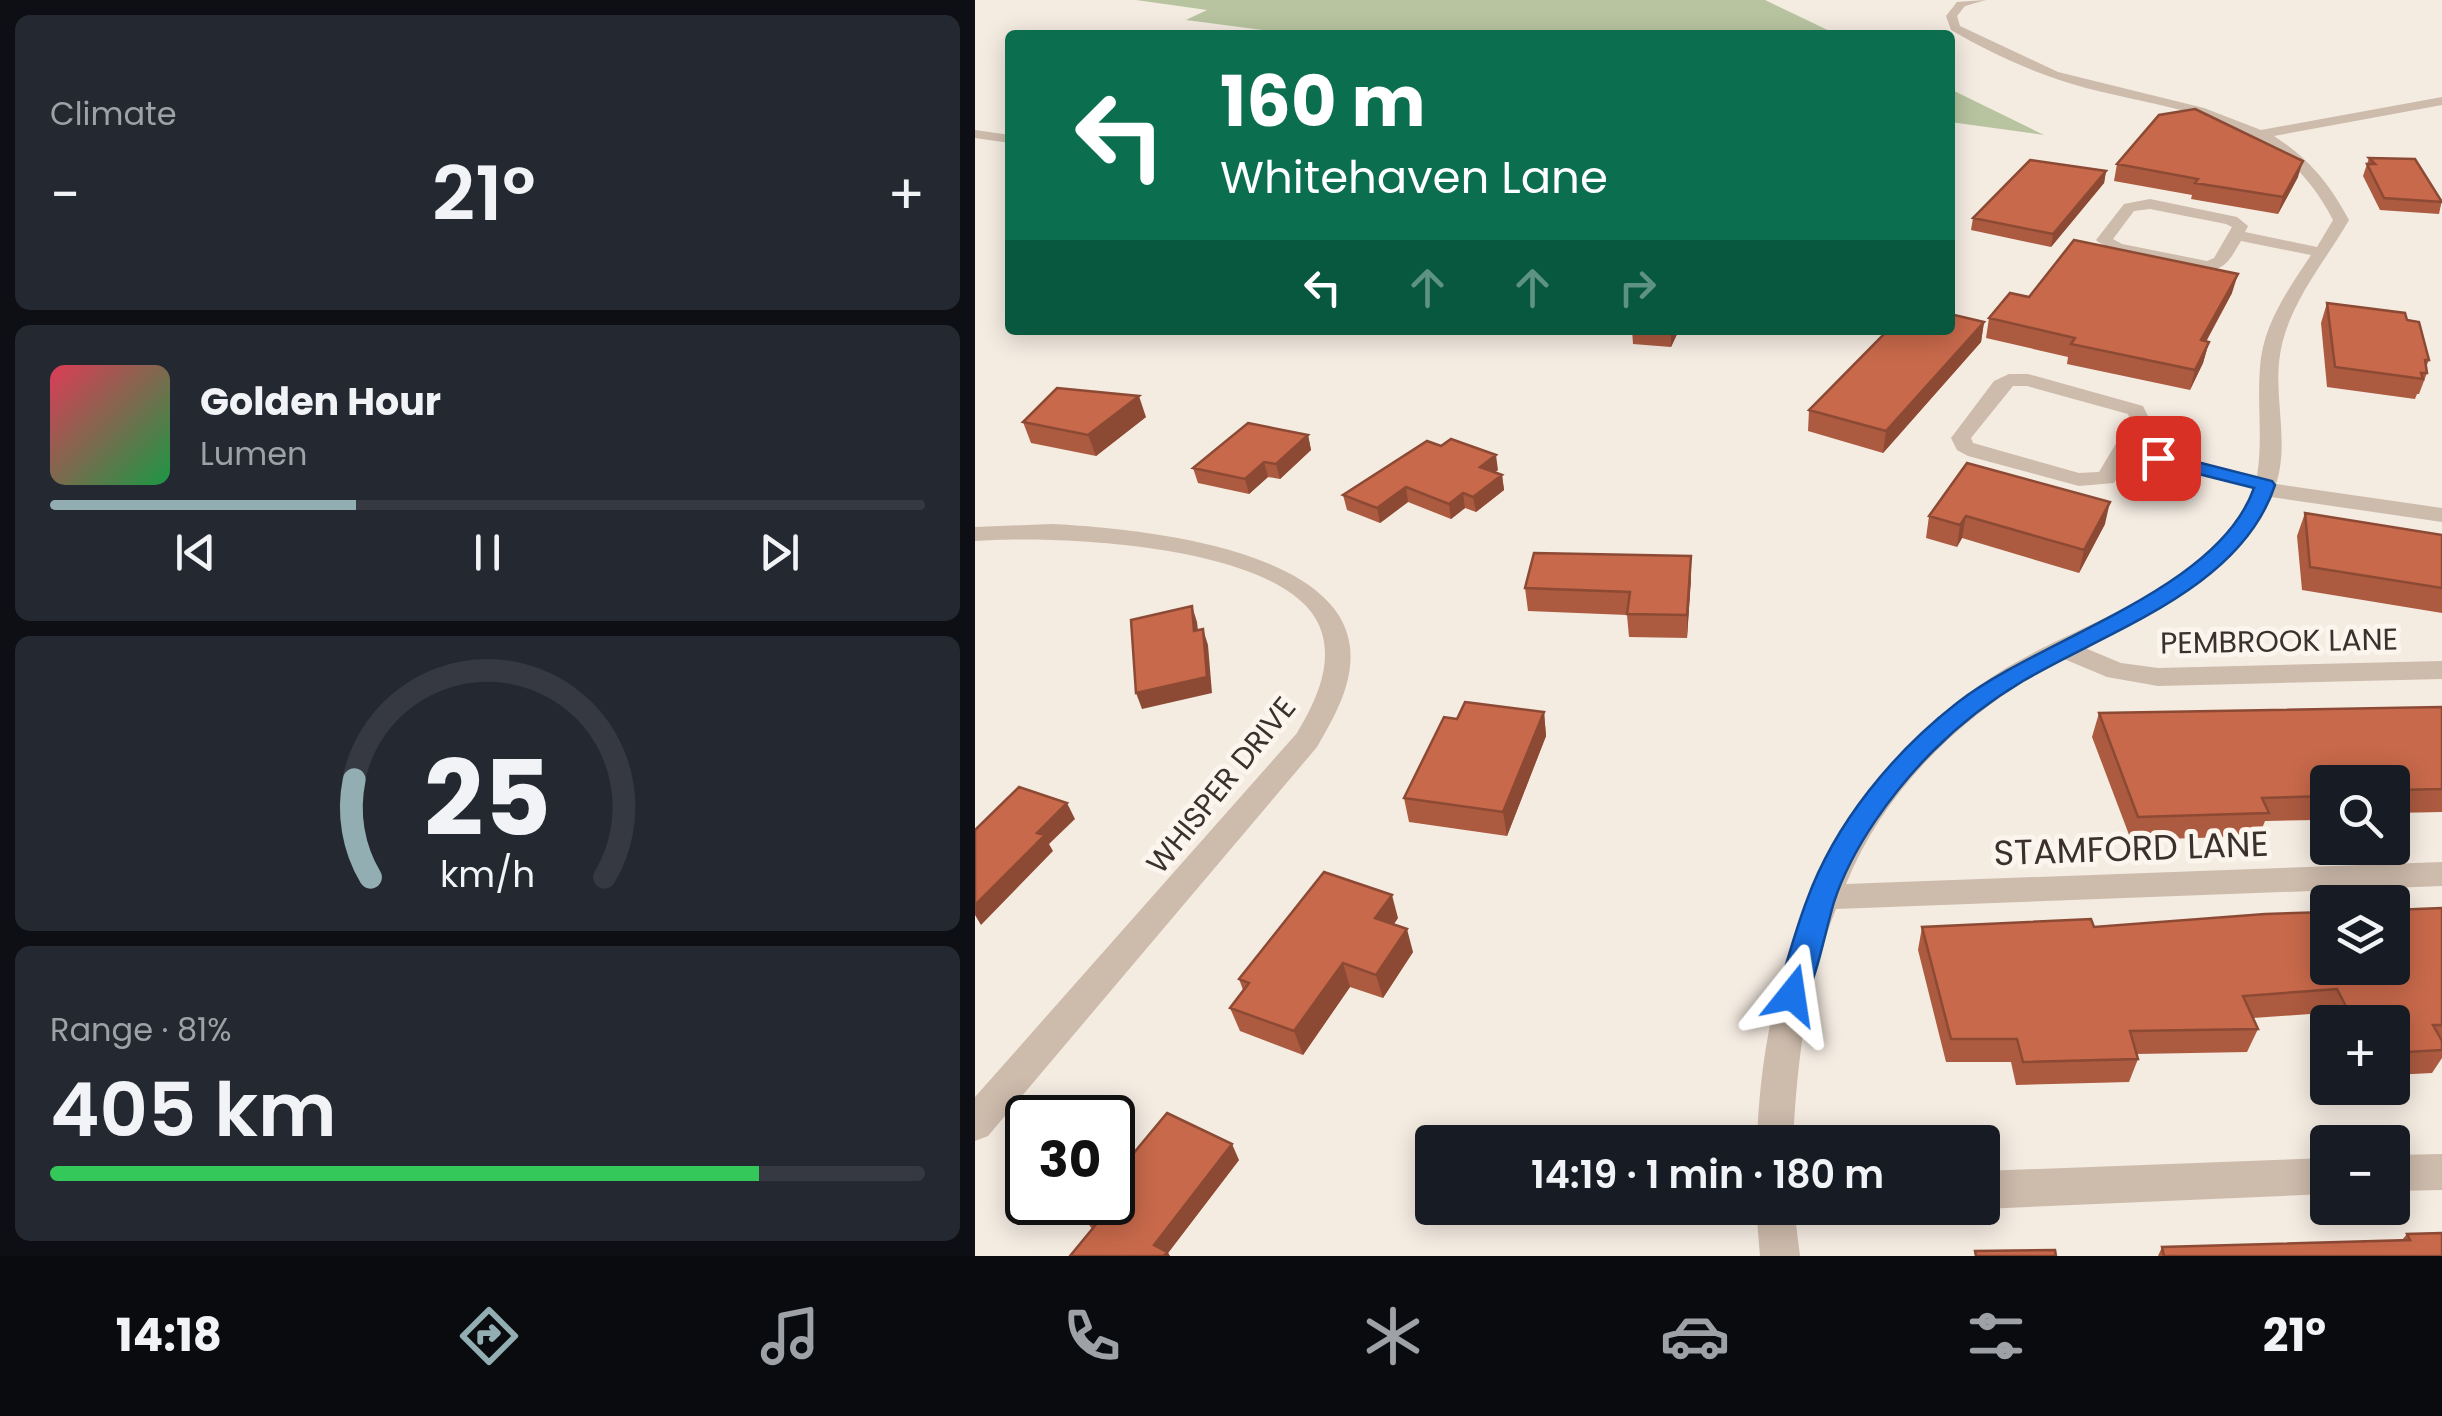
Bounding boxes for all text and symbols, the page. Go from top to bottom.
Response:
text: 160 m [1220,52,1426,151]
icon: left [1055,70,1185,200]
text: Climate [50,91,177,136]
text: 21° [432,141,536,246]
text: Whitehaven Lane [1220,146,1608,209]
text: − [50,156,80,233]
text: + [887,156,925,233]
icon: left [1295,260,1350,315]
icon: ahead [1400,260,1455,315]
icon: ahead [1505,260,1560,315]
icon: right [1610,260,1665,315]
text: Golden Hour [200,375,441,428]
pin [2116,416,2201,501]
text: Lumen [200,431,308,476]
icon: arrive [2131,431,2186,486]
icon: previous [168,525,223,580]
icon: pause [460,525,515,580]
icon: next [752,525,807,580]
street label: PEMBROOK LANE [2160,617,2398,665]
street label: WHISPER DRIVE [1136,687,1306,883]
text: 25 [424,726,551,871]
map controls [2310,765,2410,1225]
button: search [2310,765,2410,865]
street label: STAMFORD LANE [1993,819,2269,877]
text: km/h [440,849,535,900]
button: layers [2310,885,2410,985]
position arrow [1740,943,1844,1047]
button: + [2310,1005,2410,1105]
text: Range · 81% [50,1007,232,1052]
text: 405 km [50,1057,337,1162]
speed limit sign: 30 [1005,1095,1135,1225]
button: − [2310,1125,2410,1225]
text: 14:19 · 1 min · 180 m [1531,1148,1884,1201]
icon: directions [454,1301,524,1371]
icon: music [755,1301,825,1371]
icon: phone [1057,1301,1127,1371]
icon: climate [1358,1301,1428,1371]
icon: car [1660,1301,1730,1371]
icon: filters [1961,1301,2031,1371]
text: 14:18 [116,1304,222,1367]
text: 21° [2263,1304,2326,1367]

